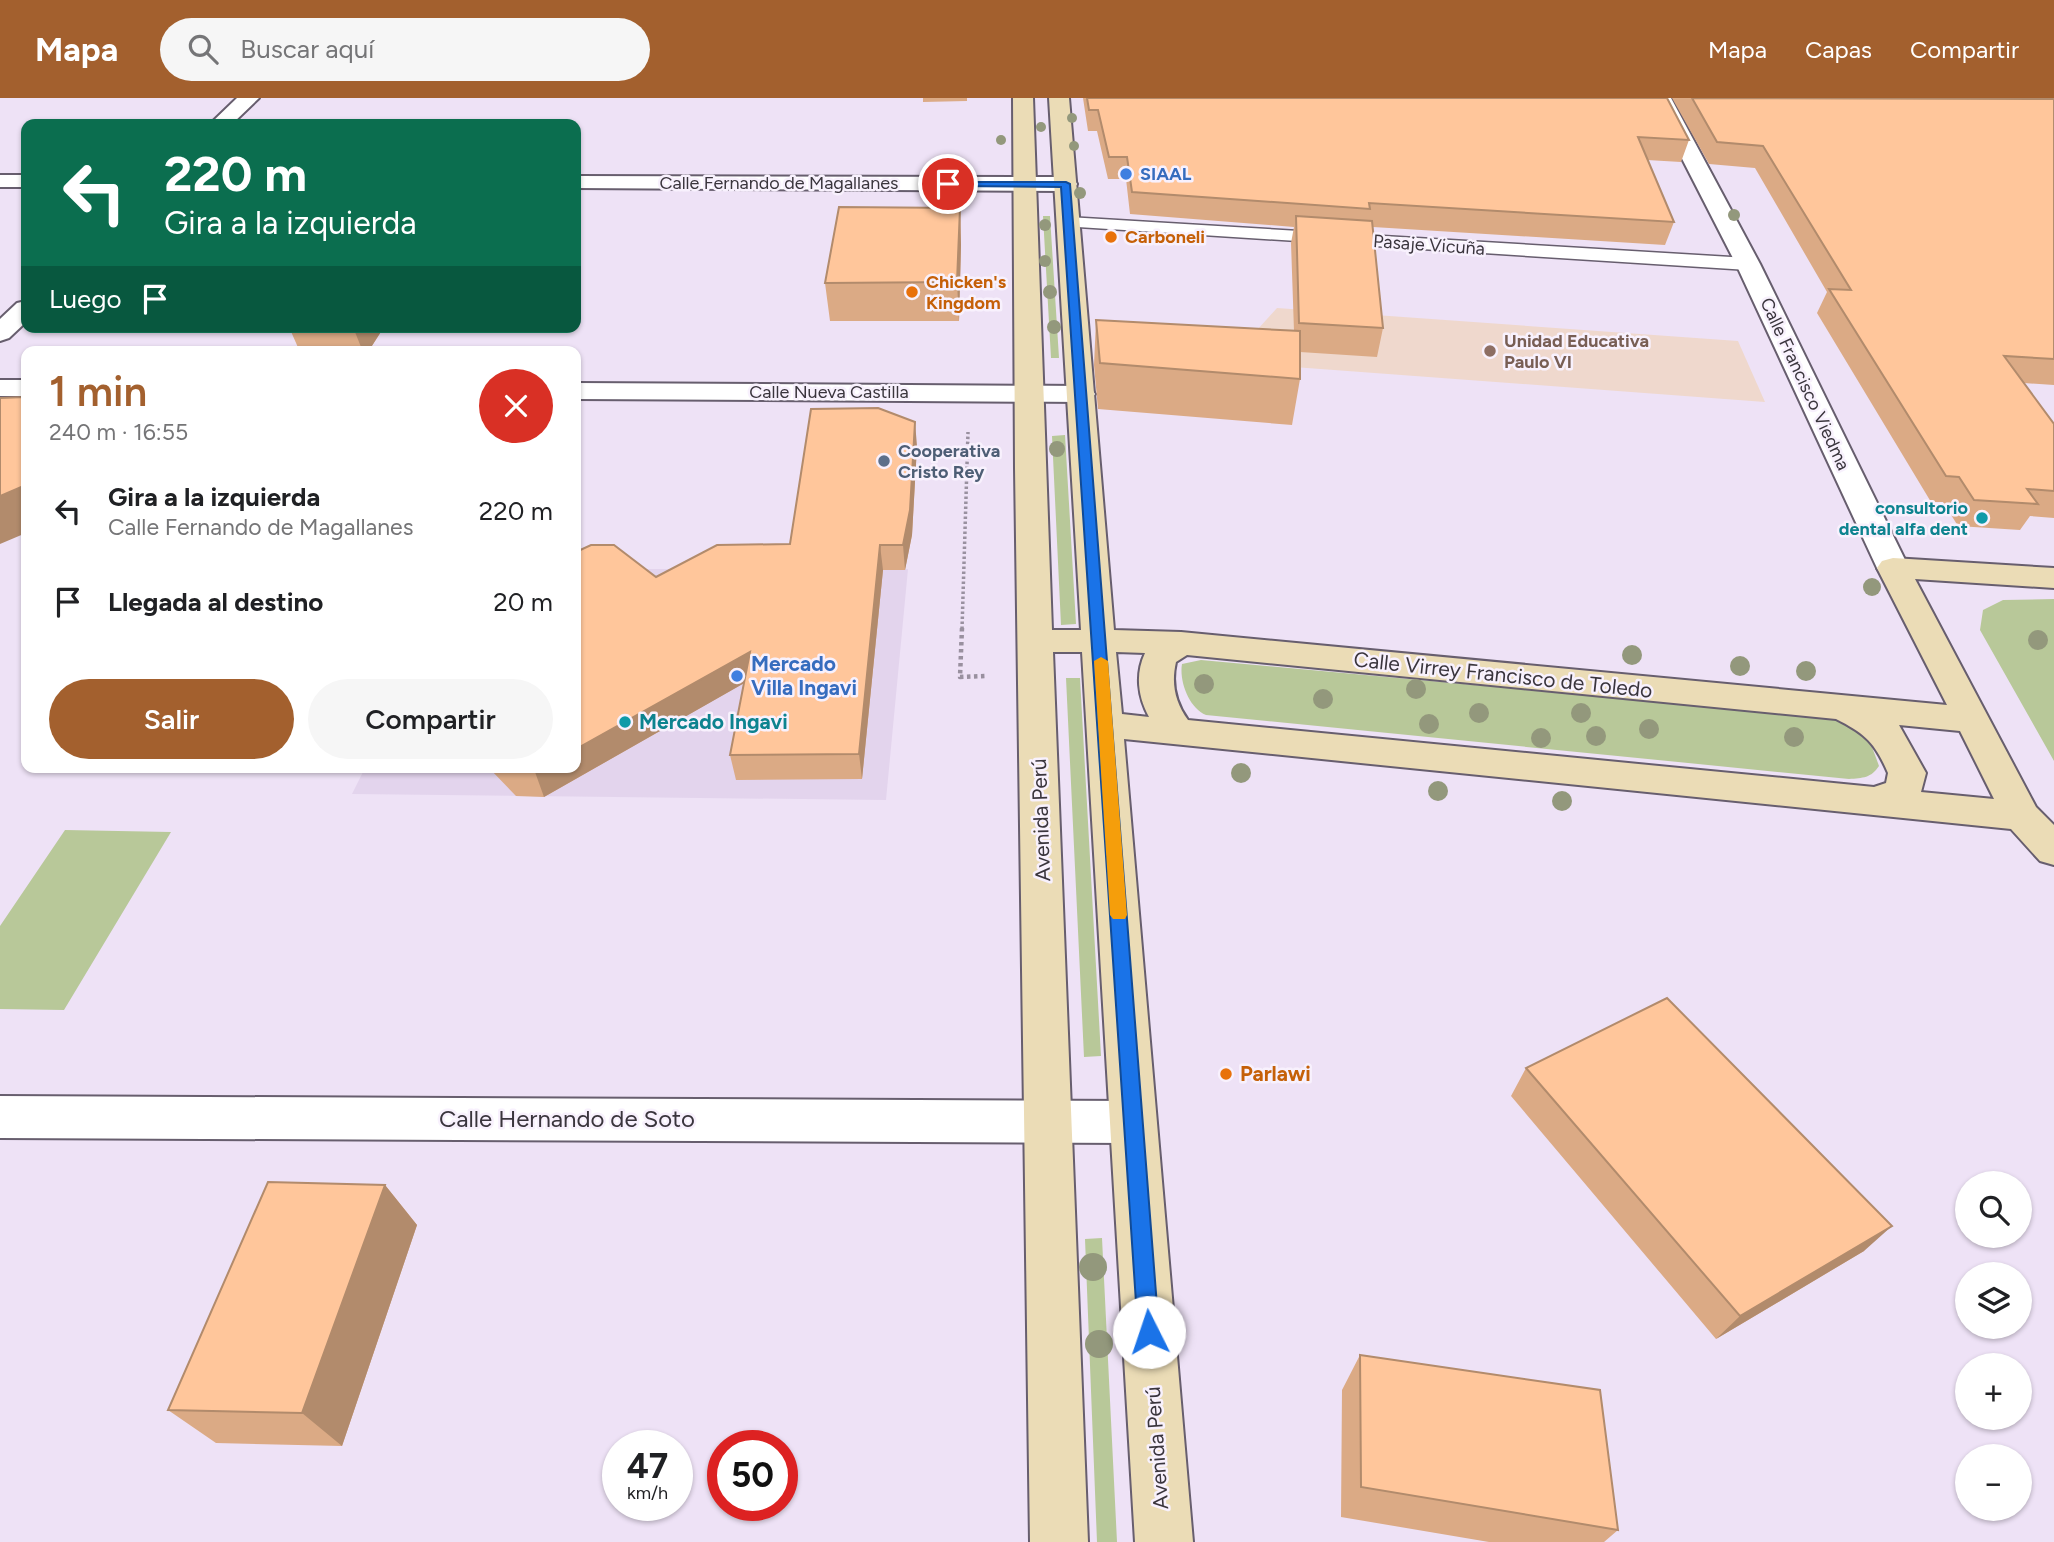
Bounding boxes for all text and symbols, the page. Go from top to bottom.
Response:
search box [160,18,650,81]
text: Mapa [35,30,118,69]
icon: search [184,30,222,68]
text: Buscar aquí [240,33,374,65]
text: Mapa [1708,35,1767,64]
text: Capas [1805,35,1872,64]
text: Compartir [1910,35,2019,64]
text: 220 m [164,144,307,203]
icon: left [49,147,140,238]
pin [918,154,978,214]
place label: SIAAL [1140,163,1192,185]
icon: arrive [929,165,967,203]
marker: SIAAL [1118,166,1134,182]
street label: Calle Fernando de Magallanes [660,172,898,194]
text: Gira a la izquierda [164,204,417,242]
place label: Carboneli [1125,226,1205,248]
marker: Carboneli [1103,229,1119,245]
street label: Pasaje Vicuña [1372,230,1486,260]
place label: Chicken's Kingdom [926,271,1007,314]
icon: arrive [136,280,174,318]
text: Luego [49,283,122,315]
marker: Chicken's Kingdom [904,284,920,300]
street label: Calle Francisco Viedma [1755,294,1855,474]
place label: Unidad Educativa Paulo VI [1504,330,1649,373]
marker: Unidad Educativa Paulo VI [1482,343,1498,359]
text: 1 min [49,366,147,417]
button: close [479,369,553,443]
street label: Calle Nueva Castilla [749,381,909,403]
text: 240 m · 16:55 [49,418,188,446]
place label: Cooperativa Cristo Rey [898,440,1000,483]
marker: Cooperativa Cristo Rey [876,453,892,469]
text: Gira a la izquierda [108,481,320,513]
icon: left [49,492,87,530]
text: 220 m [479,495,553,527]
place label: consultorio dental alfa dent [1839,497,1968,540]
marker: consultorio dental alfa dent [1974,510,1990,526]
text: Calle Fernando de Magallanes [108,513,413,541]
icon: arrive [49,583,87,621]
text: Llegada al destino [108,586,323,618]
text: 20 m [493,586,553,618]
street label: Calle Virrey Francisco de Toledo [1352,646,1654,703]
place label: Mercado Villa Ingavi [751,651,857,700]
marker: Mercado Villa Ingavi [729,668,745,684]
button: Salir [49,679,294,759]
button: Compartir [308,679,553,759]
place label: Mercado Ingavi [639,709,788,734]
marker: Mercado Ingavi [617,714,633,730]
street label: Avenida Perú [1026,758,1055,882]
place label: Parlawi [1240,1061,1311,1086]
marker: Parlawi [1218,1066,1234,1082]
street label: Calle Hernando de Soto [439,1104,695,1133]
map controls [1955,1171,2032,1521]
button: search [1955,1171,2032,1248]
button: layers [1955,1262,2032,1339]
position arrow [1112,1295,1186,1369]
button: + [1955,1353,2032,1430]
street label: Avenida Perú [1140,1386,1173,1510]
speed limit sign: 50 [707,1430,798,1521]
button: − [1955,1444,2032,1521]
text: 47 [627,1445,668,1487]
text: km/h [627,1482,668,1504]

